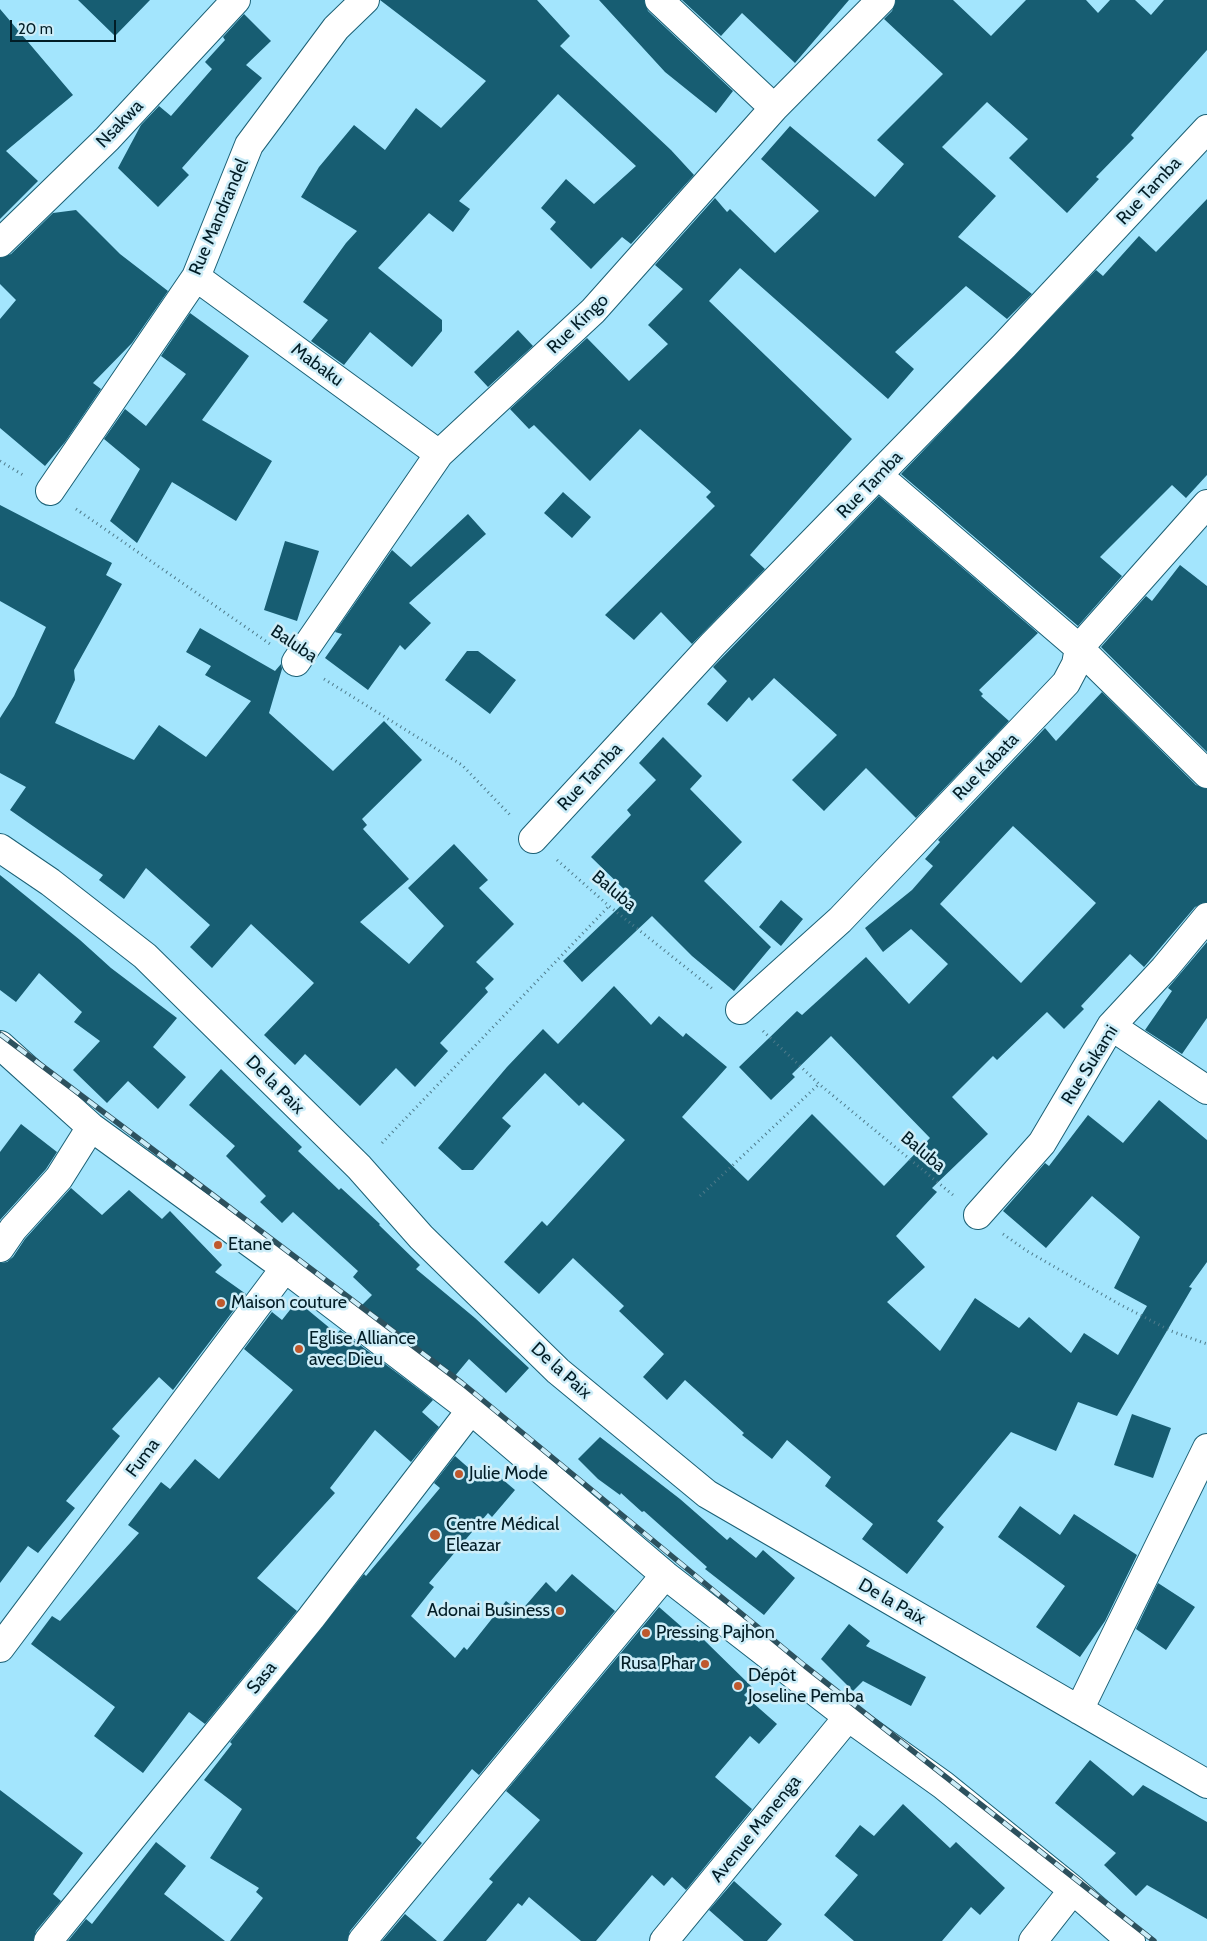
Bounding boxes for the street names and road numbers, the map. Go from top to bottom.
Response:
street label: Nsakwa [92,96,148,152]
street label: Rue Tamba [1112,153,1186,229]
street label: Rue Mandrandel [185,156,253,278]
street label: Rue Kingo [543,290,613,358]
street label: Mabaku [287,339,347,391]
street label: Rue Tamba [833,447,907,523]
street label: Baluba [267,621,321,667]
street label: Rue Kabata [949,729,1023,805]
street label: Rue Tamba [553,739,627,815]
street label: Baluba [587,866,641,916]
street label: Rue Sukami [1057,1021,1123,1109]
street label: De la Paix [241,1051,309,1119]
street label: Baluba [896,1127,950,1177]
street label: De la Paix [526,1338,596,1404]
street label: Fuma [122,1435,164,1481]
street label: De la Paix [854,1574,930,1630]
street label: Sasa [243,1658,281,1698]
street label: Avenue Manenga [706,1771,806,1887]

